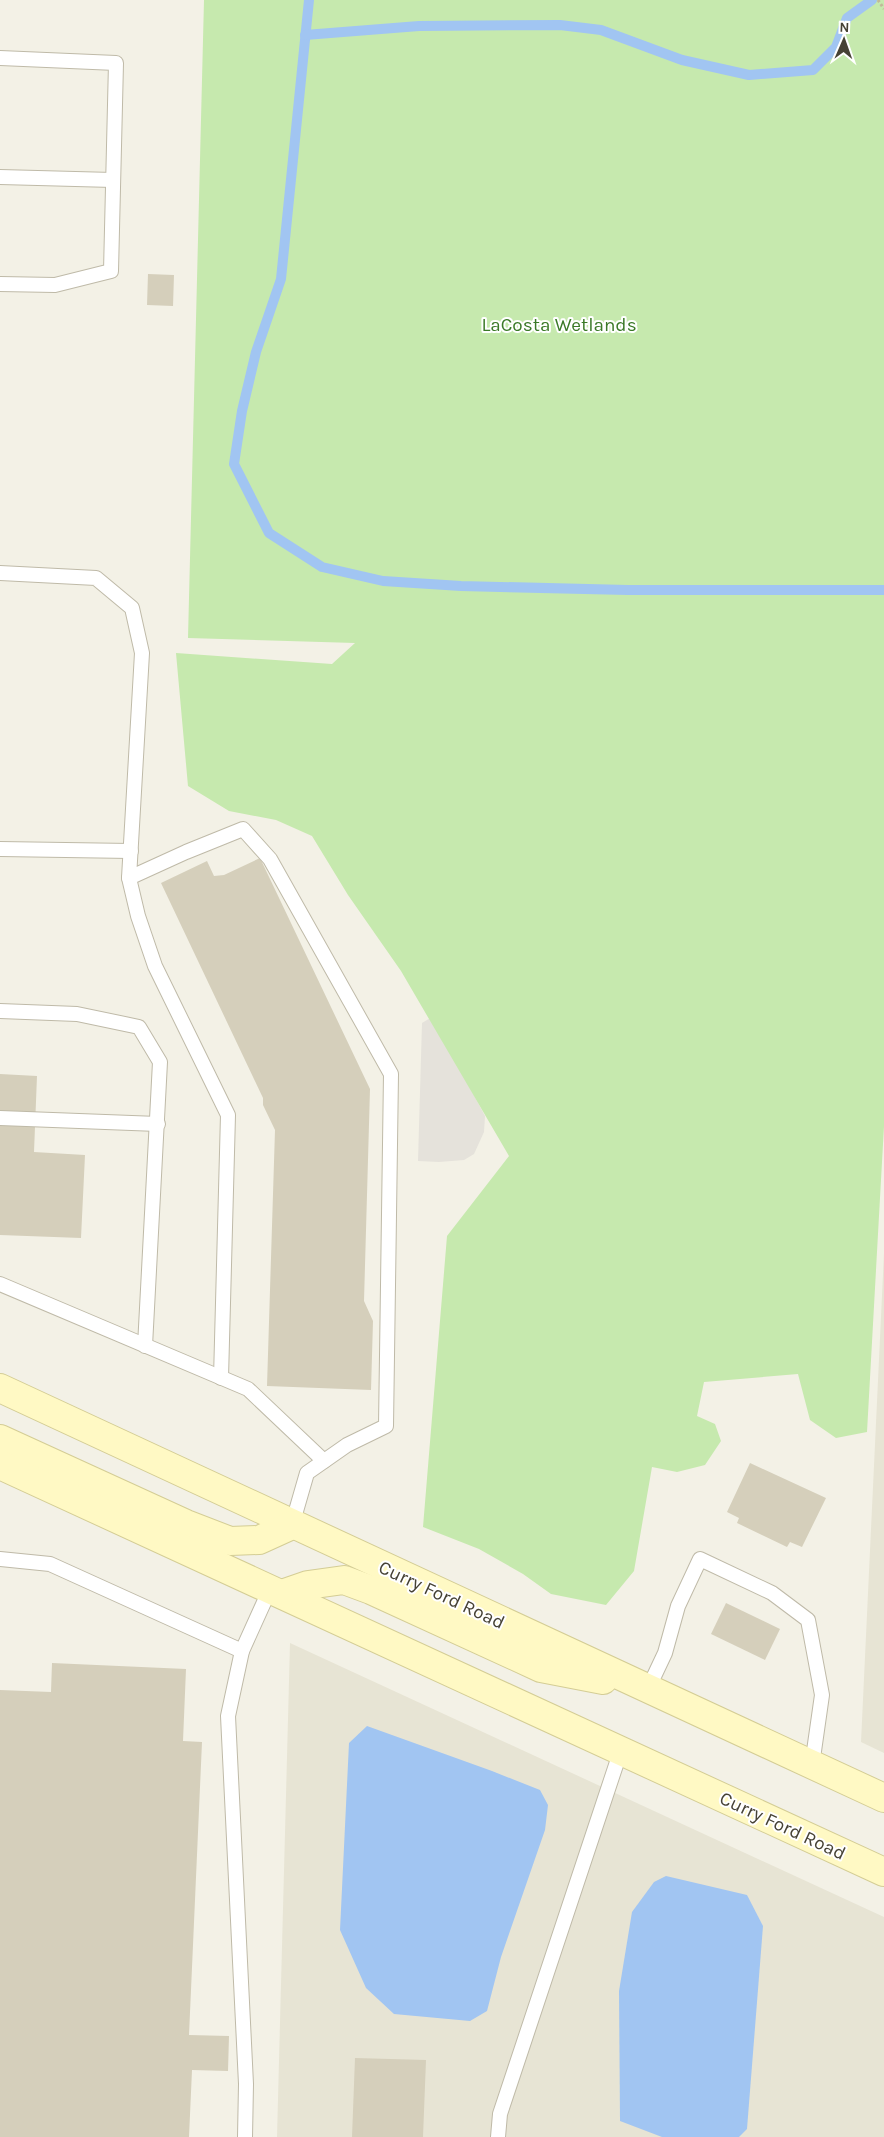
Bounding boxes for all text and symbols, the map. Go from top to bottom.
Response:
north arrow [819,15,869,65]
text: N [839,19,850,36]
park label: LaCosta Wetlands [481,314,637,336]
street label: Curry Ford Road [375,1556,508,1634]
street label: Curry Ford Road [716,1787,849,1865]

